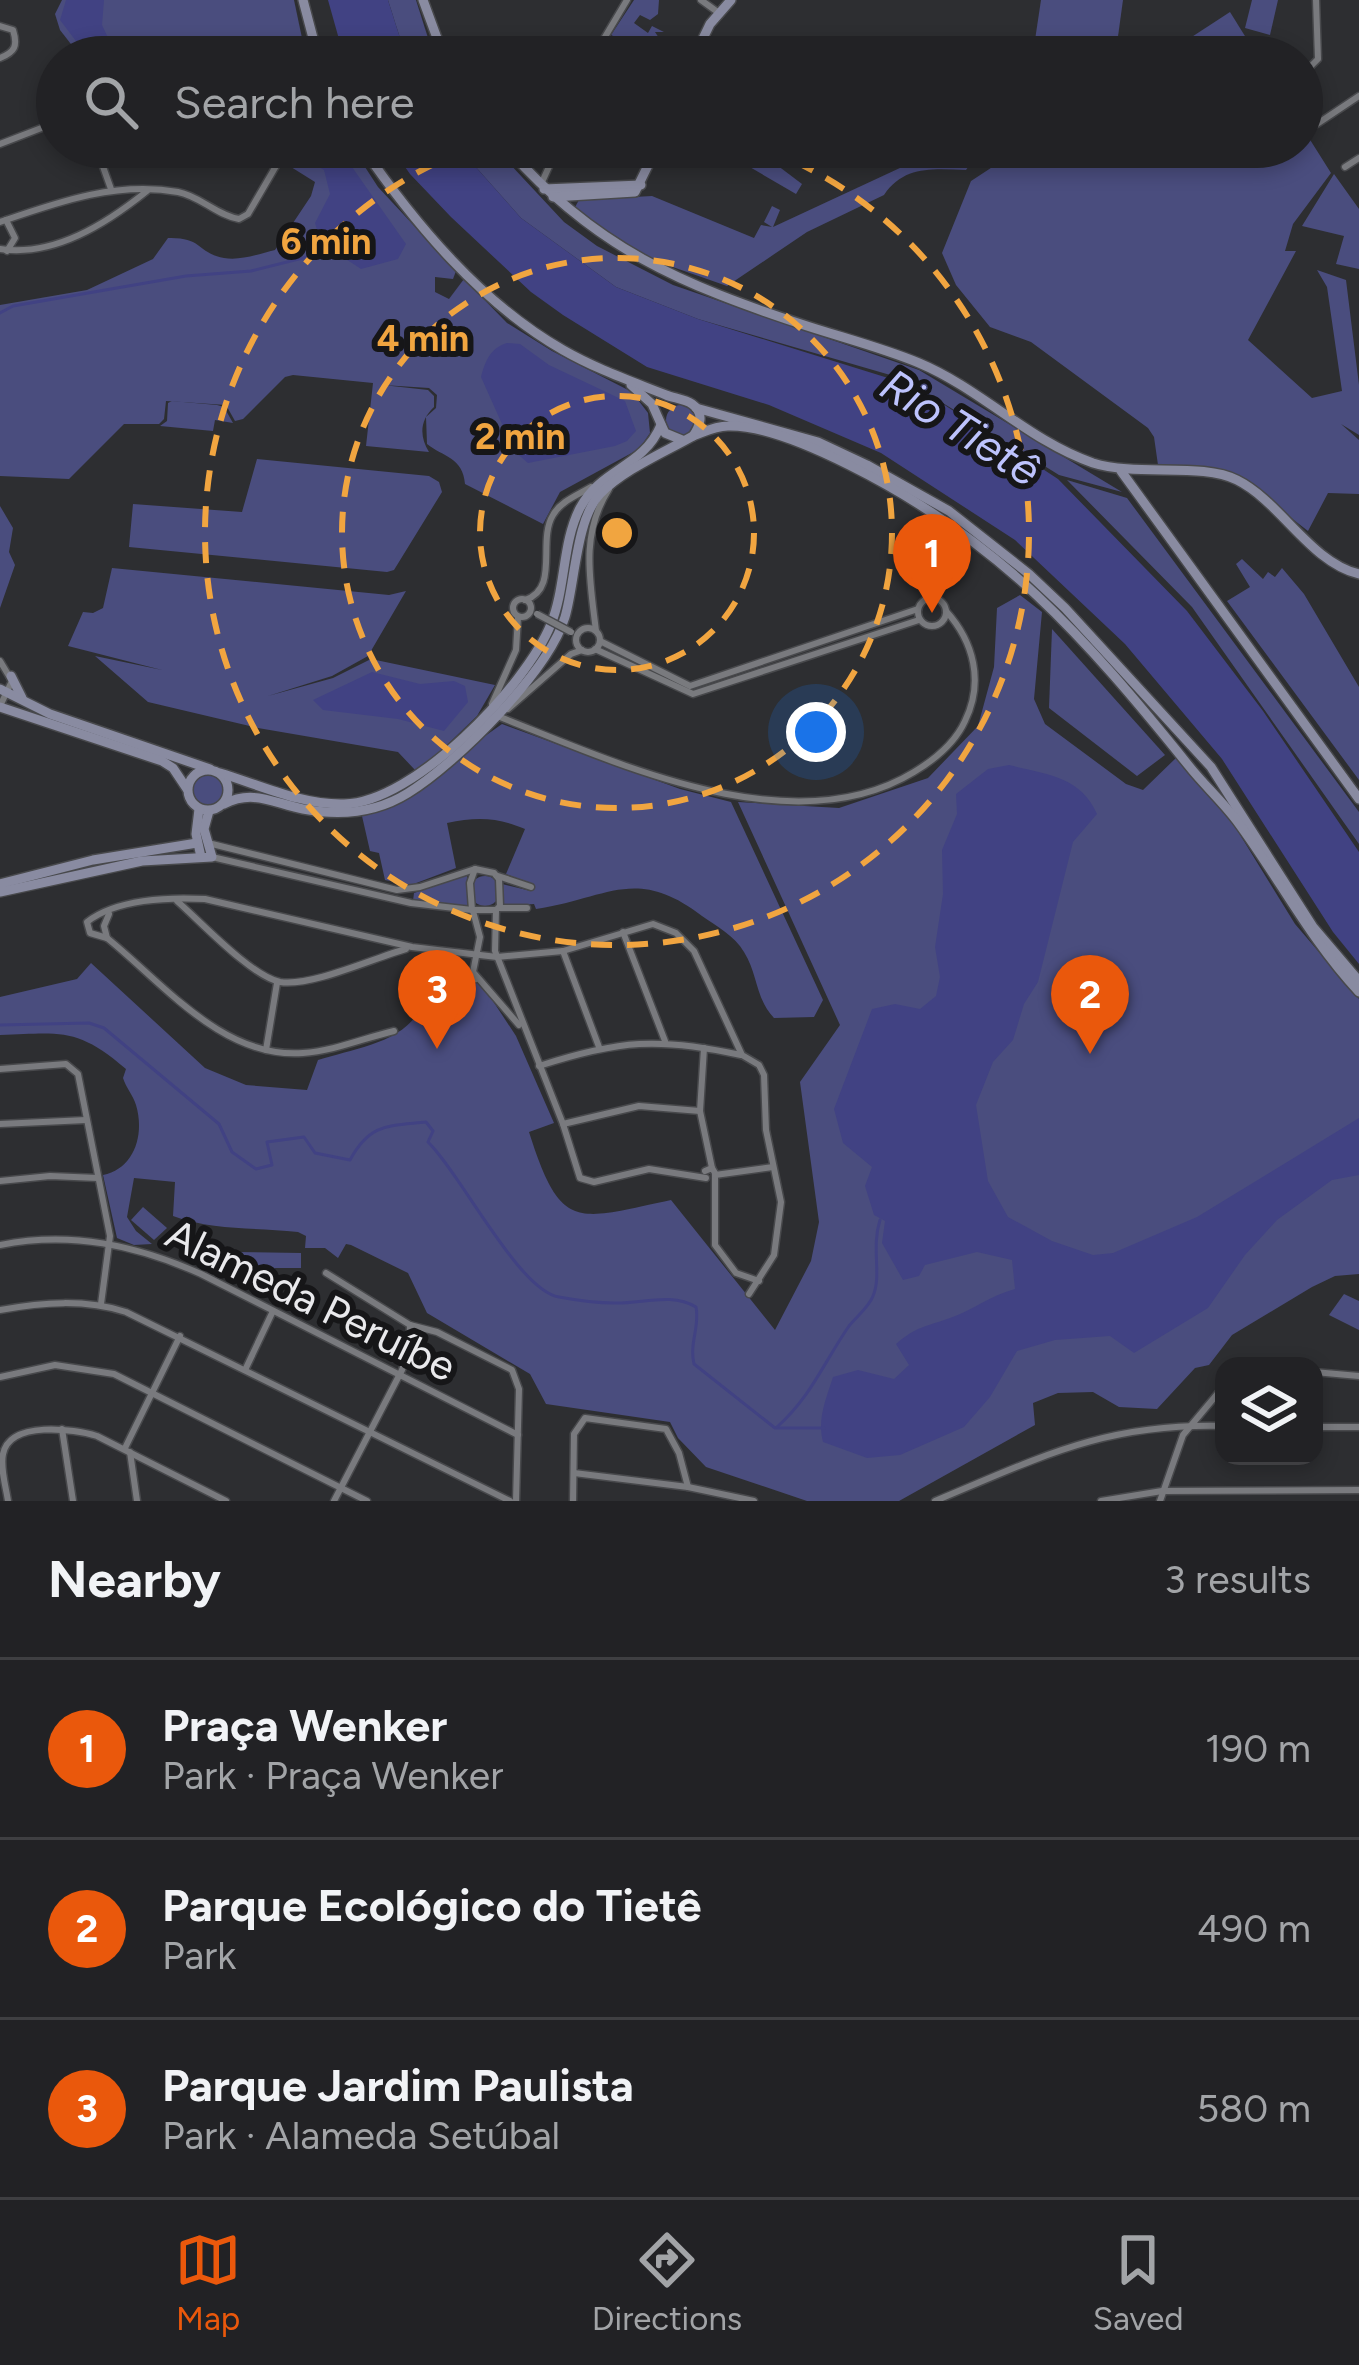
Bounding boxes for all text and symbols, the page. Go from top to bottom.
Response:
search box [36,36,1323,168]
icon: search [78,69,144,135]
text: Search here [174,75,414,129]
text: 6 min [281,220,371,263]
text: 4 min [377,317,469,360]
water label: Rio Tietê [871,357,1051,497]
text: 2 min [475,415,565,458]
centre of rings [596,512,638,554]
pin: 1 [893,514,971,613]
your location [786,702,846,762]
pin: 3 [398,950,476,1049]
pin: 2 [1051,955,1129,1054]
street label: Alameda Peruíbe [158,1208,464,1392]
map controls [1215,1357,1323,1465]
button: layers [1215,1357,1323,1465]
text: Nearby [48,1549,221,1610]
text: 3 results [1164,1556,1311,1603]
text: Praça Wenker [162,1698,447,1752]
text: 1 [79,1725,95,1772]
text: 190 m [1205,1725,1311,1772]
text: Park · Praça Wenker [162,1752,503,1799]
text: Parque Ecológico do Tietê [162,1878,702,1932]
text: 2 [76,1905,98,1952]
text: 490 m [1197,1905,1311,1952]
text: Park [162,1932,236,1979]
text: Parque Jardim Paulista [162,2058,634,2112]
text: 3 [76,2085,98,2132]
text: 580 m [1197,2085,1311,2132]
text: Park · Alameda Setúbal [162,2112,560,2159]
tab: Map [175,2227,241,2338]
tab: Directions [592,2227,742,2338]
tab: Saved [1093,2227,1184,2338]

